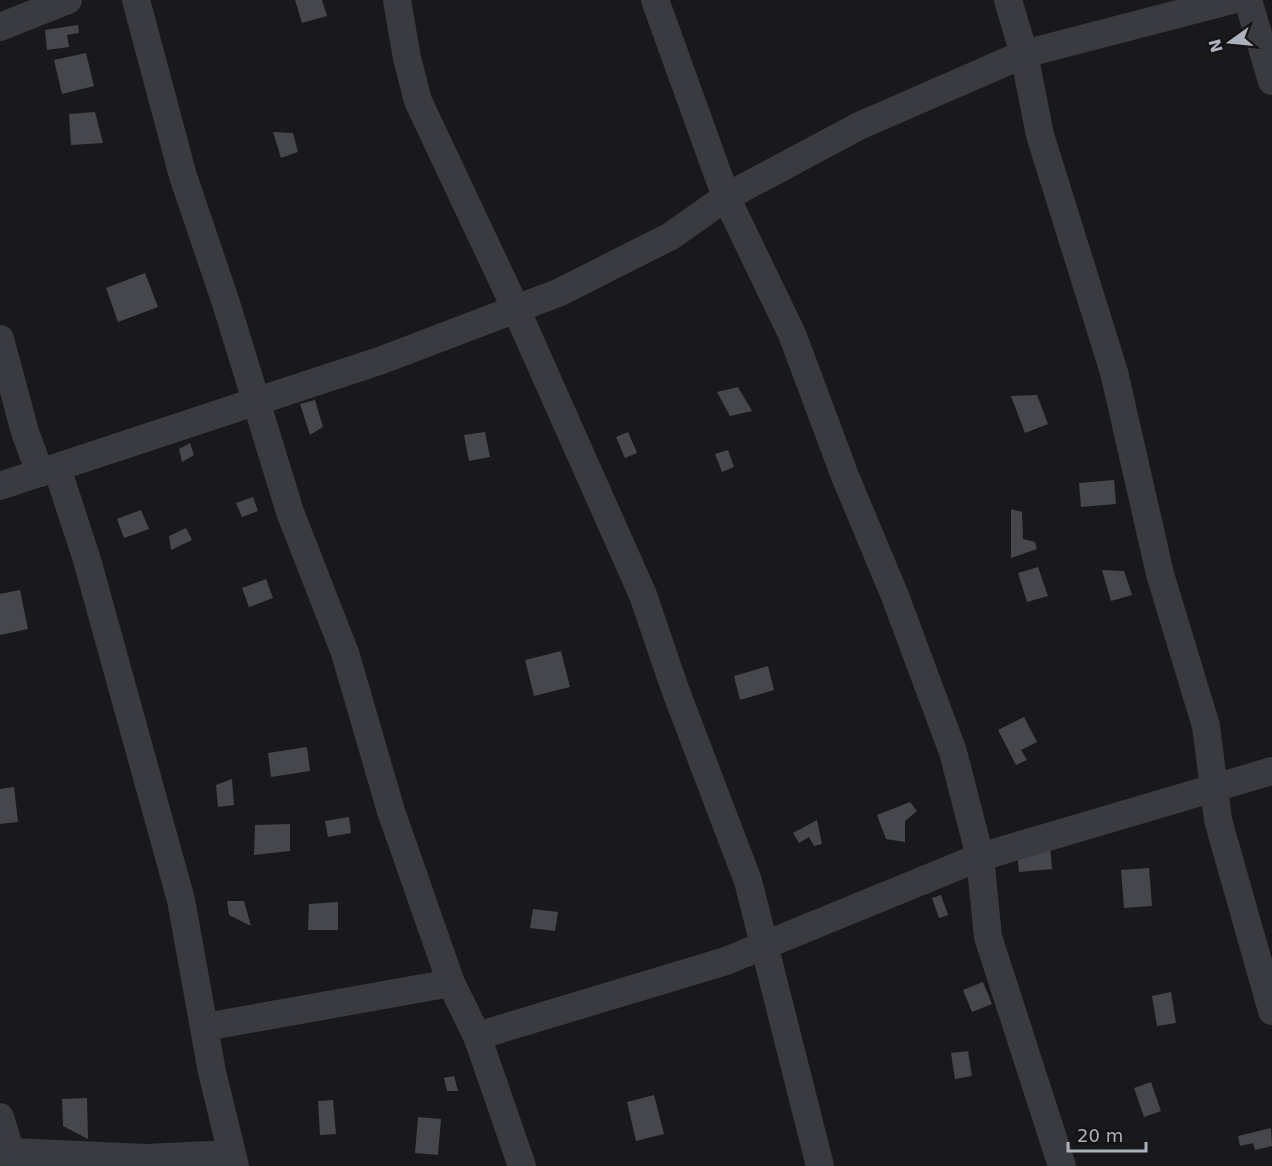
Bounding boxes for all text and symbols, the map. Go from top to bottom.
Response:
north arrow [1200,12,1260,72]
text: N [1205,37,1227,55]
scale bar [1068,1115,1146,1153]
text: 20 m [1077,1125,1123,1146]

